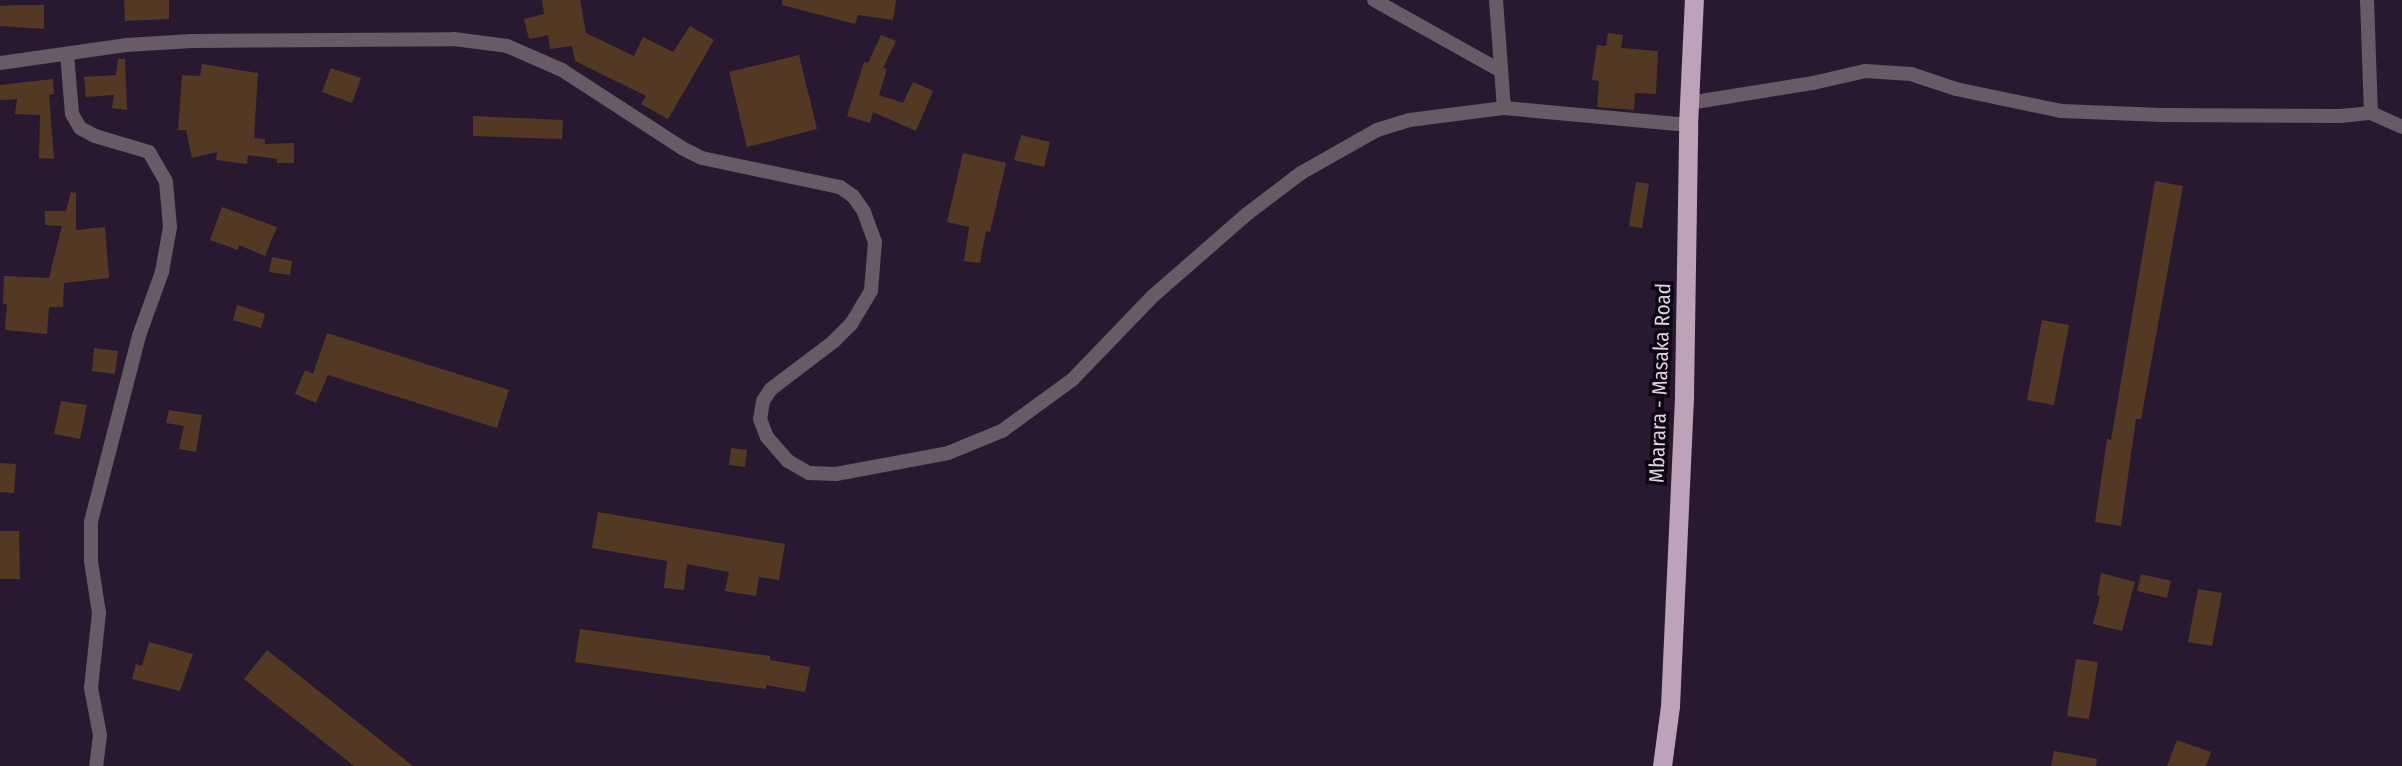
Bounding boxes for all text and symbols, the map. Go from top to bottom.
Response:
street label: Mbarara - Masaka Road [1644,283,1676,483]

